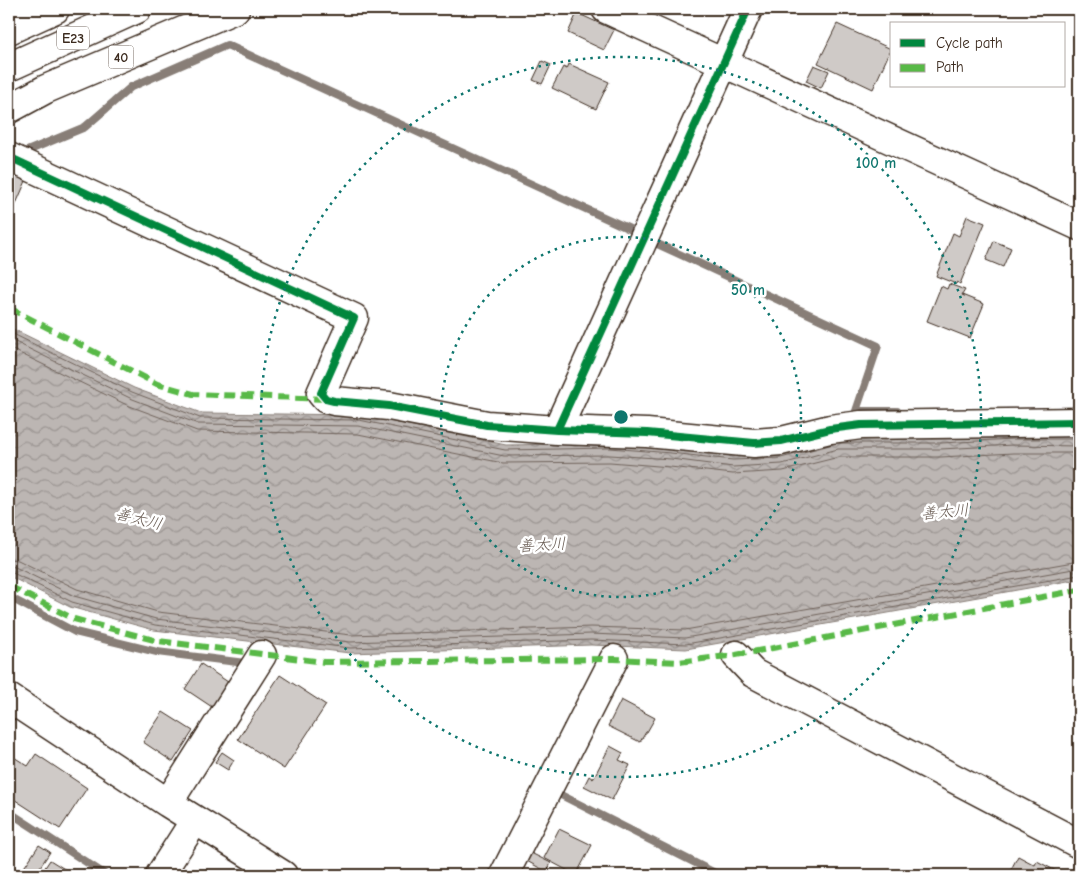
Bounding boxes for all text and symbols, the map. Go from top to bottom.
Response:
legend [890,22,1066,88]
road number: E23 [57,26,89,49]
text: Cycle path [936,34,1003,52]
road number: 40 [108,46,134,68]
text: Path [936,58,964,76]
text: 100 m [856,154,896,172]
text: 50 m [731,281,765,299]
centre of rings [612,408,630,426]
water label: 善太川 [920,501,970,523]
water label: 善太川 [113,504,164,534]
water label: 善太川 [518,535,566,555]

